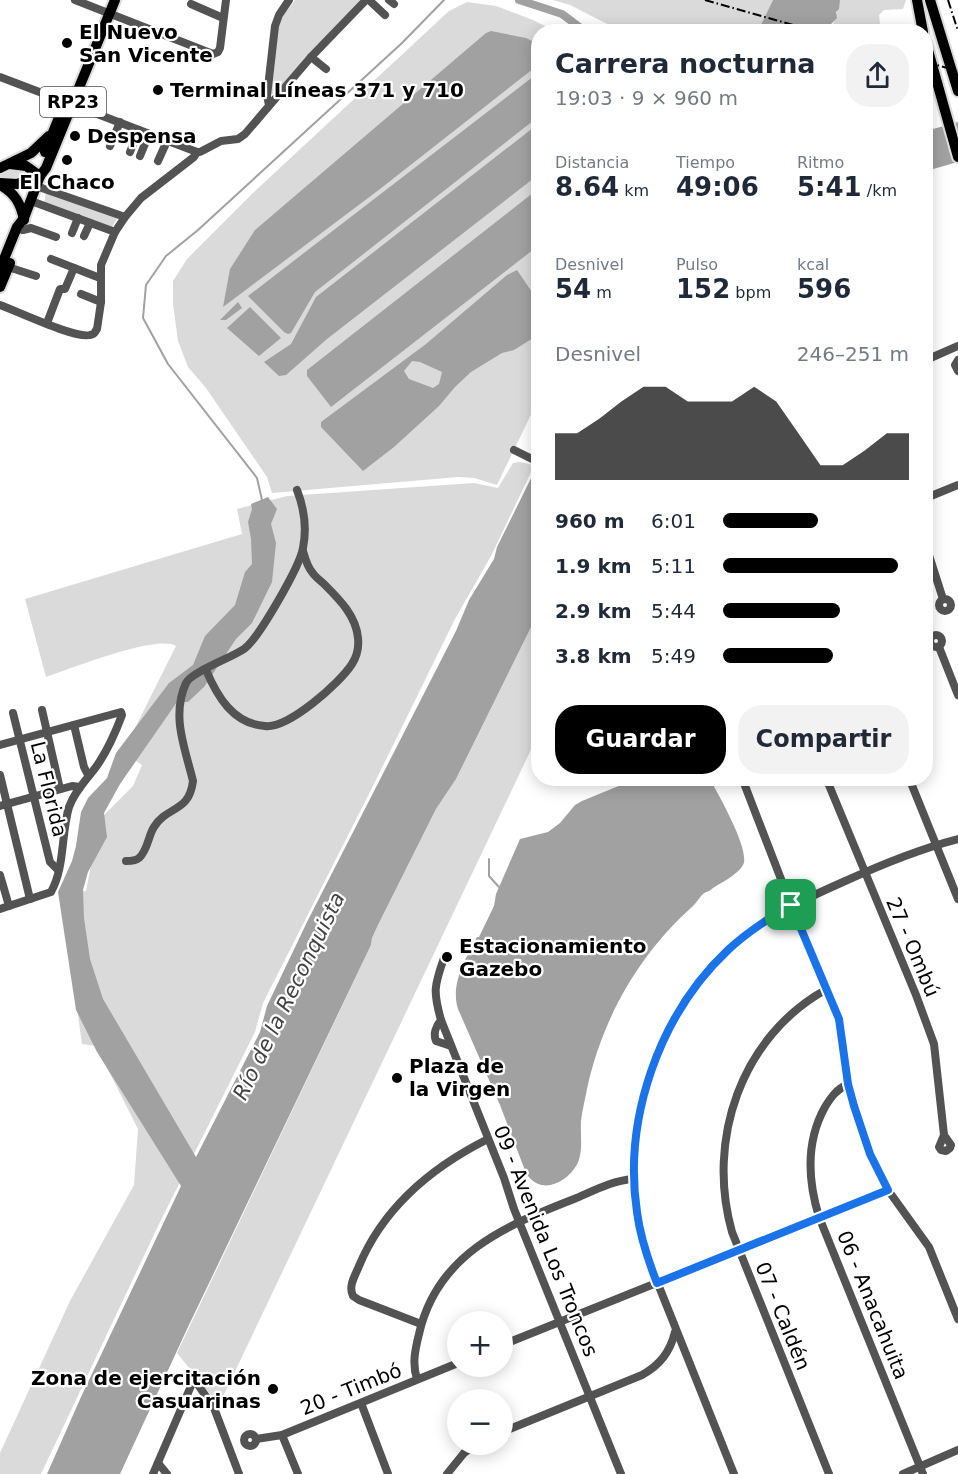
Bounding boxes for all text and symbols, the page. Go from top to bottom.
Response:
place label: El Nuevo San Vicente [79,20,213,67]
marker: El Nuevo San Vicente [60,36,74,50]
button: share [846,44,909,107]
text: Carrera nocturna [555,48,816,79]
place label: Terminal Líneas 371 y 710 [170,78,464,102]
marker: Terminal Líneas 371 y 710 [151,83,165,97]
text: 19:03 · 9 × 960 m [555,86,738,110]
road number: RP23 [40,87,106,117]
place label: Despensa [87,124,197,148]
marker: Despensa [68,129,82,143]
marker: El Chaco [60,153,74,167]
text: Distancia [555,153,629,172]
text: Tiempo [676,153,735,172]
text: Ritmo [797,153,844,172]
place label: El Chaco [19,170,115,194]
text: 8.64 [555,172,619,202]
text: 49:06 [676,172,759,202]
text: 5:41 [797,172,862,202]
text: km [619,181,649,200]
text: /km [862,181,897,200]
text: Desnivel [555,255,624,274]
text: Pulso [676,255,718,274]
text: kcal [797,255,829,274]
text: 54 [555,274,591,304]
text: 152 [676,274,730,304]
text: 596 [797,274,851,304]
text: m [591,283,612,302]
text: bpm [730,283,771,302]
text: Desnivel [555,342,641,366]
text: 246–251 m [797,342,909,366]
text: 960 m [555,509,625,533]
text: 6:01 [651,509,696,533]
text: 1.9 km [555,554,632,578]
text: 5:11 [651,554,696,578]
text: 2.9 km [555,599,632,623]
text: 5:44 [651,599,696,623]
text: 3.8 km [555,644,632,668]
text: 5:49 [651,644,696,668]
button: Guardar [555,705,726,774]
button: Compartir [738,705,909,774]
street label: La Florida [26,739,72,839]
pin [765,879,816,930]
water label: Río de la Reconquista [228,888,350,1104]
icon: arrive [774,888,807,921]
street label: 27 - Ombú [881,894,945,1000]
place label: Estacionamiento Gazebo [459,934,647,981]
marker: Estacionamiento Gazebo [440,950,454,964]
place label: Plaza de la Virgen [409,1054,510,1101]
marker: Plaza de la Virgen [390,1071,404,1085]
street label: 09 - Avenida Los Troncos [489,1122,603,1360]
street label: 06 - Anacahuita [832,1227,914,1383]
street label: 07 - Caldén [750,1258,816,1374]
map controls [447,1311,513,1455]
button: + [447,1311,513,1377]
street label: 20 - Timbó [297,1358,405,1420]
place label: Zona de ejercitación Casuarinas [31,1366,261,1413]
marker: Zona de ejercitación Casuarinas [266,1382,280,1396]
button: − [447,1389,513,1455]

